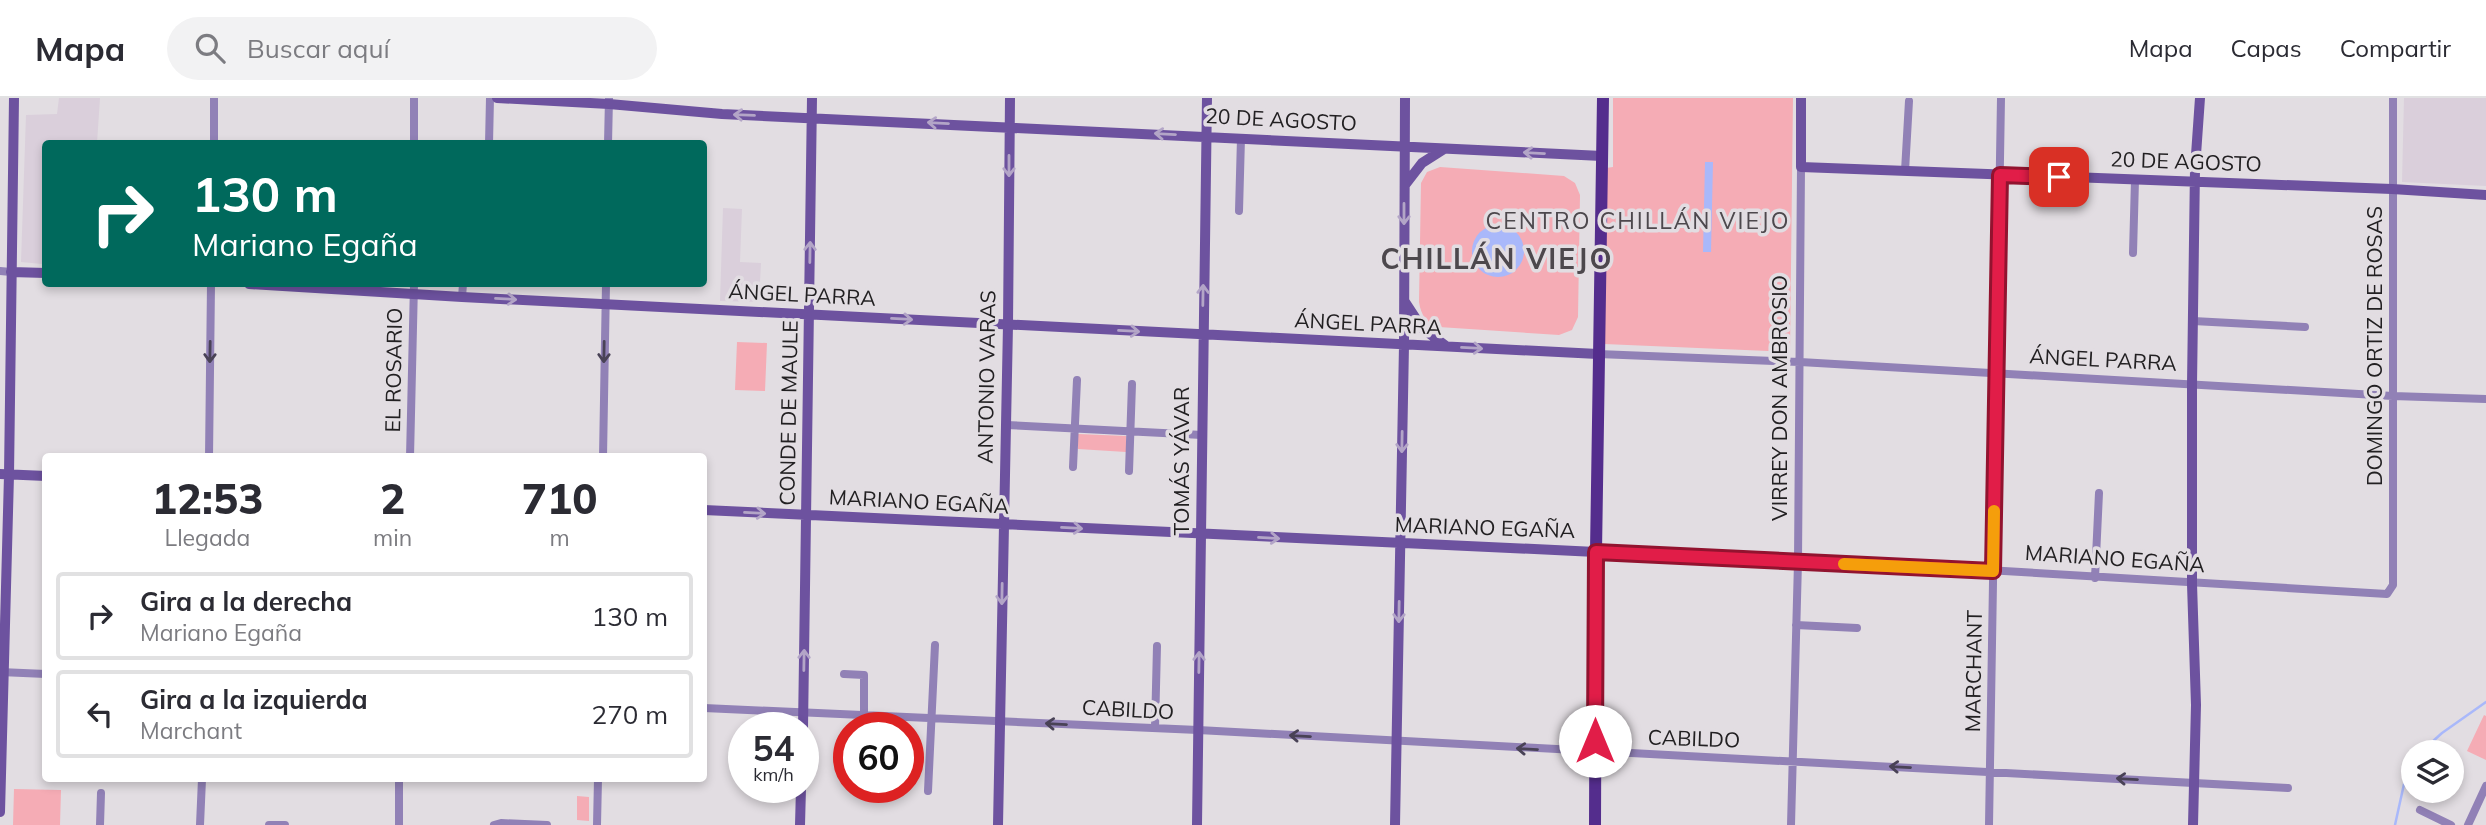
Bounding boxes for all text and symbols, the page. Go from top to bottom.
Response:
search box [167,17,657,80]
text: Mapa [35,28,125,69]
icon: search [191,29,229,67]
text: Buscar aquí [247,32,390,65]
text: Mapa [2129,33,2193,63]
text: Capas [2231,33,2302,63]
text: Compartir [2340,33,2451,63]
street label: 20 DE AGOSTO [1205,102,1357,136]
one-way arrow [732,108,755,121]
one-way arrow [927,116,950,129]
one-way arrow [1154,127,1177,140]
street label: 20 DE AGOSTO [2110,145,2262,177]
one-way arrow [1523,146,1546,159]
pin [2029,147,2089,207]
one-way arrow [1002,154,1016,177]
icon: arrive [2040,158,2078,196]
text: 130 m [192,163,338,224]
icon: right [77,168,168,259]
one-way arrow [1397,202,1411,225]
district label: CENTRO CHILLÁN VIEJO [1486,206,1790,235]
street label: DOMINGO ORTIZ DE ROSAS [2361,206,2387,486]
text: Mariano Egaña [192,224,418,264]
one-way arrow [803,241,817,264]
district label: CHILLÁN VIEJO [1381,241,1613,276]
street label: VIRREY DON AMBROSIO [1766,275,1792,521]
street label: ÁNGEL PARRA [728,277,877,311]
one-way arrow [1197,283,1210,306]
street label: ANTONIO VARAS [971,290,1001,464]
one-way arrow [494,293,517,306]
street label: ÁNGEL PARRA [1294,306,1443,340]
street label: EL ROSARIO [379,307,407,432]
one-way arrow [890,313,913,326]
street label: CONDE DE MAULE [773,320,803,506]
one-way arrow [1117,325,1140,338]
one-way arrow [203,340,217,363]
one-way arrow [598,340,611,363]
one-way arrow [1460,341,1483,354]
street label: ÁNGEL PARRA [2029,342,2178,376]
street label: TOMÁS YÁVAR [1168,387,1194,536]
one-way arrow [1395,430,1409,453]
text: 12:53 [152,472,263,525]
text: 2 [380,472,405,525]
text: 710 [522,472,597,525]
street label: MARIANO EGAÑA [828,483,1010,519]
one-way arrow [744,507,767,520]
street label: MARIANO EGAÑA [1394,511,1576,543]
one-way arrow [1060,522,1083,535]
text: Llegada [165,523,250,552]
text: min [373,523,412,552]
text: m [549,523,570,552]
one-way arrow [1257,531,1280,544]
street label: MARIANO EGAÑA [2024,539,2207,577]
one-way arrow [995,582,1009,605]
text: Gira a la derecha [140,585,352,618]
icon: right [81,597,119,635]
text: 130 m [592,600,668,633]
one-way arrow [1392,601,1406,624]
street label: MARCHANT [1959,609,1987,732]
text: Mariano Egaña [140,618,302,647]
one-way arrow [798,649,811,672]
one-way arrow [1192,651,1206,674]
text: Gira a la izquierda [140,683,368,716]
street label: CABILDO [1081,694,1175,724]
icon: left [81,695,119,733]
text: 270 m [592,698,668,731]
position arrow [1558,704,1632,778]
speed limit sign: 60 [833,712,924,803]
text: Marchant [140,716,242,745]
one-way arrow [1045,717,1068,730]
street label: CABILDO [1647,723,1741,753]
text: 54 [752,726,795,770]
one-way arrow [1289,729,1312,742]
map controls [2401,740,2464,803]
button: layers [2401,740,2464,803]
one-way arrow [1516,742,1539,755]
one-way arrow [1889,760,1912,773]
text: km/h [753,763,794,786]
one-way arrow [2116,772,2139,785]

